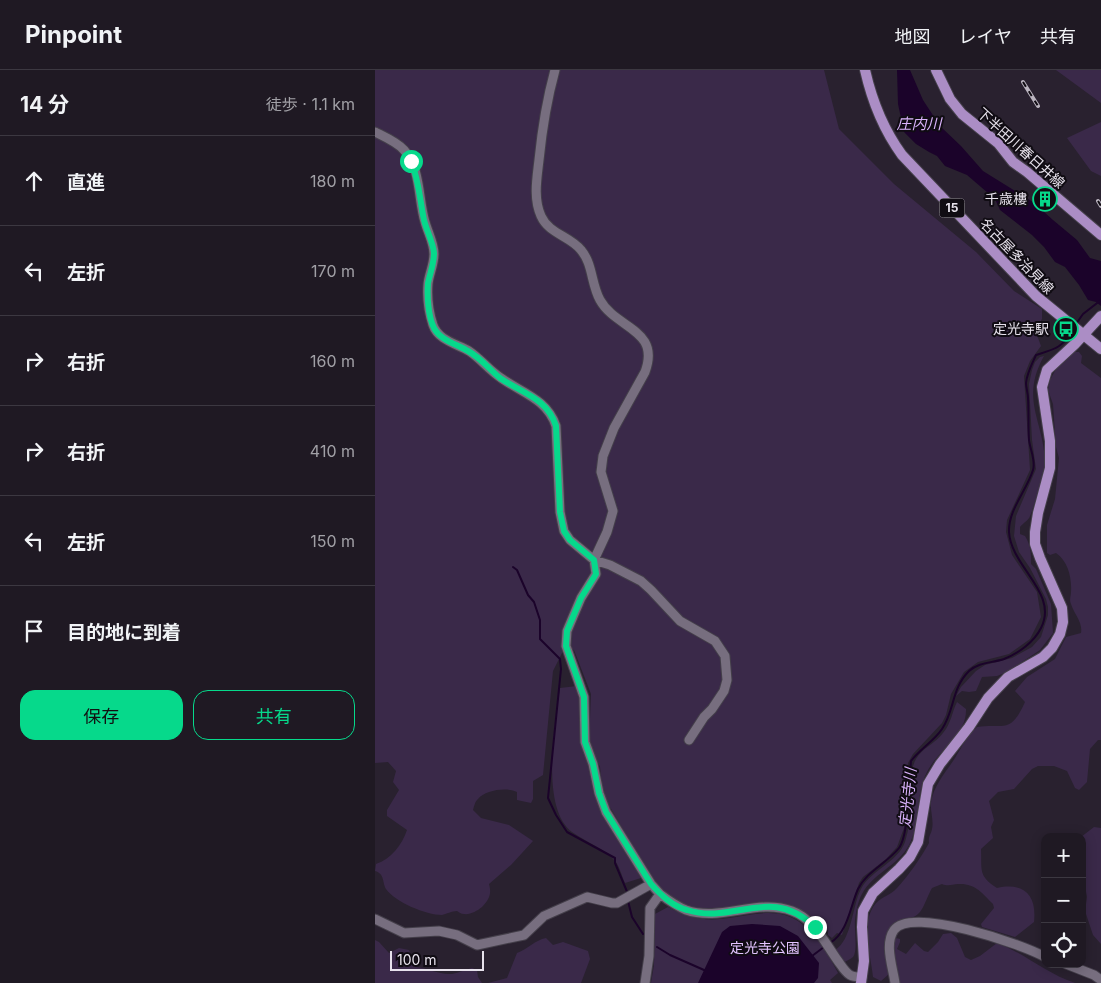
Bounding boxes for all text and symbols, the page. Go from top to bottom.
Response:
text: Pinpoint [25,20,122,49]
text: 地図 [895,26,931,47]
text: レイヤ [959,26,1012,47]
text: 共有 [1040,26,1076,47]
text: 14 分 [20,92,69,117]
text: 徒歩 · 1.1 km [266,94,355,114]
street label: 下半田川春日井線 [974,104,1069,191]
water label: 庄内川 [896,114,943,133]
route start [400,150,423,173]
icon: ahead [20,167,48,195]
text: 直進 [67,171,105,194]
text: 180 m [310,171,355,191]
building icon: 千歳樓 [1032,186,1058,212]
place label: 千歳樓 [985,190,1027,207]
road number: 15 [939,198,965,218]
street label: 名古屋多治見線 [977,215,1058,297]
icon: left [20,257,48,285]
text: 左折 [67,261,105,284]
text: 170 m [311,261,355,281]
bus stop icon: 定光寺駅 [1053,316,1079,342]
place label: 定光寺駅 [993,320,1049,337]
icon: right [20,347,48,375]
text: 右折 [67,351,105,374]
text: 160 m [310,351,355,371]
icon: right [20,437,48,465]
text: 右折 [67,441,105,464]
text: 410 m [310,441,355,461]
icon: left [20,527,48,555]
text: 左折 [67,531,105,554]
text: 150 m [310,531,355,551]
icon: arrive [20,617,48,645]
text: 目的地に到着 [67,621,181,644]
button: 保存 [20,690,183,740]
button: 共有 [193,690,355,740]
water label: 定光寺川 [895,765,920,829]
map controls [1041,833,1086,968]
button: + [1041,833,1086,878]
button: − [1041,878,1086,923]
route end [804,916,827,939]
button: locate [1041,923,1086,968]
park label: 定光寺公園 [730,939,800,956]
scale bar [390,948,484,971]
text: 100 m [397,951,437,968]

